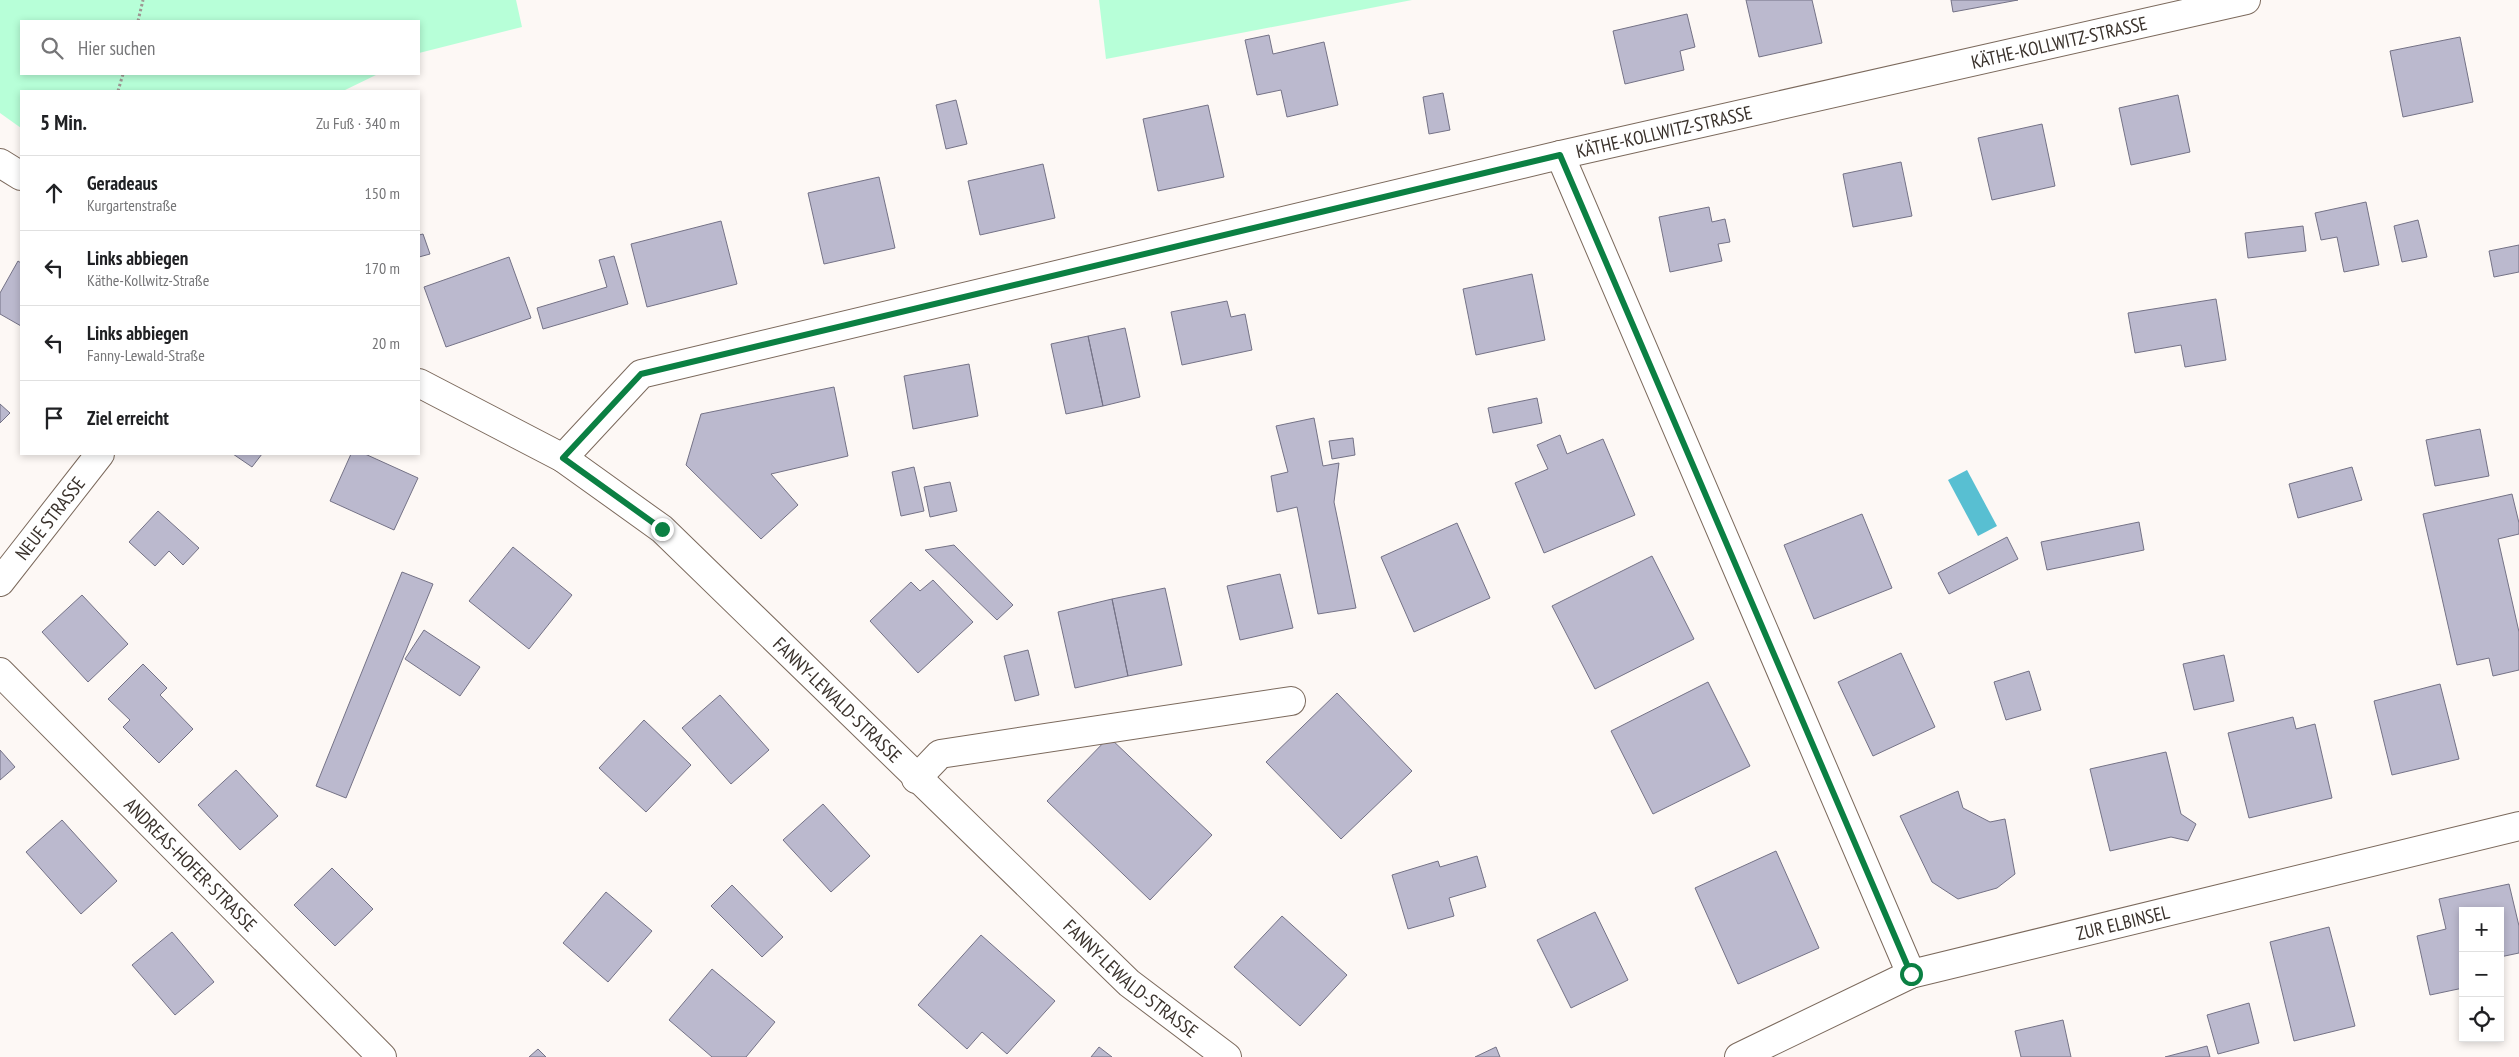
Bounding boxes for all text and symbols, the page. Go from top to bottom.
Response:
street label: KÄTHE-KOLLWITZ-STRASSE [1969,11,2149,74]
search box [20,20,420,75]
icon: search [38,34,66,62]
text: Hier suchen [78,36,155,60]
street label: KÄTHE-KOLLWITZ-STRASSE [1574,100,1754,163]
text: 5 Min. [40,109,87,136]
text: Zu Fuß · 340 m [316,113,400,133]
text: Geradeaus [87,171,158,195]
icon: ahead [40,179,68,207]
text: 150 m [365,183,400,203]
text: Kurgartenstraße [87,195,177,215]
text: Links abbiegen [87,246,188,270]
icon: left [40,254,68,282]
text: 170 m [365,258,400,278]
text: Käthe-Kollwitz-Straße [87,270,209,290]
text: Links abbiegen [87,321,188,345]
icon: left [40,329,68,357]
text: 20 m [372,333,400,353]
text: Fanny-Lewald-Straße [87,345,205,365]
icon: arrive [40,404,68,432]
text: Ziel erreicht [87,406,169,430]
street label: NEUE STRASSE [10,472,90,565]
route end [651,518,674,541]
street label: FANNY-LEWALD-STRASSE [768,632,907,768]
street label: ANDREAS-HOFER-STRASSE [119,793,262,936]
street label: ZUR ELBINSEL [2074,899,2172,945]
map controls [2459,907,2504,1042]
button: + [2459,907,2504,952]
street label: FANNY-LEWALD-STRASSE [1059,914,1203,1043]
button: − [2459,952,2504,997]
route start [1900,963,1923,986]
button: locate [2459,997,2504,1042]

